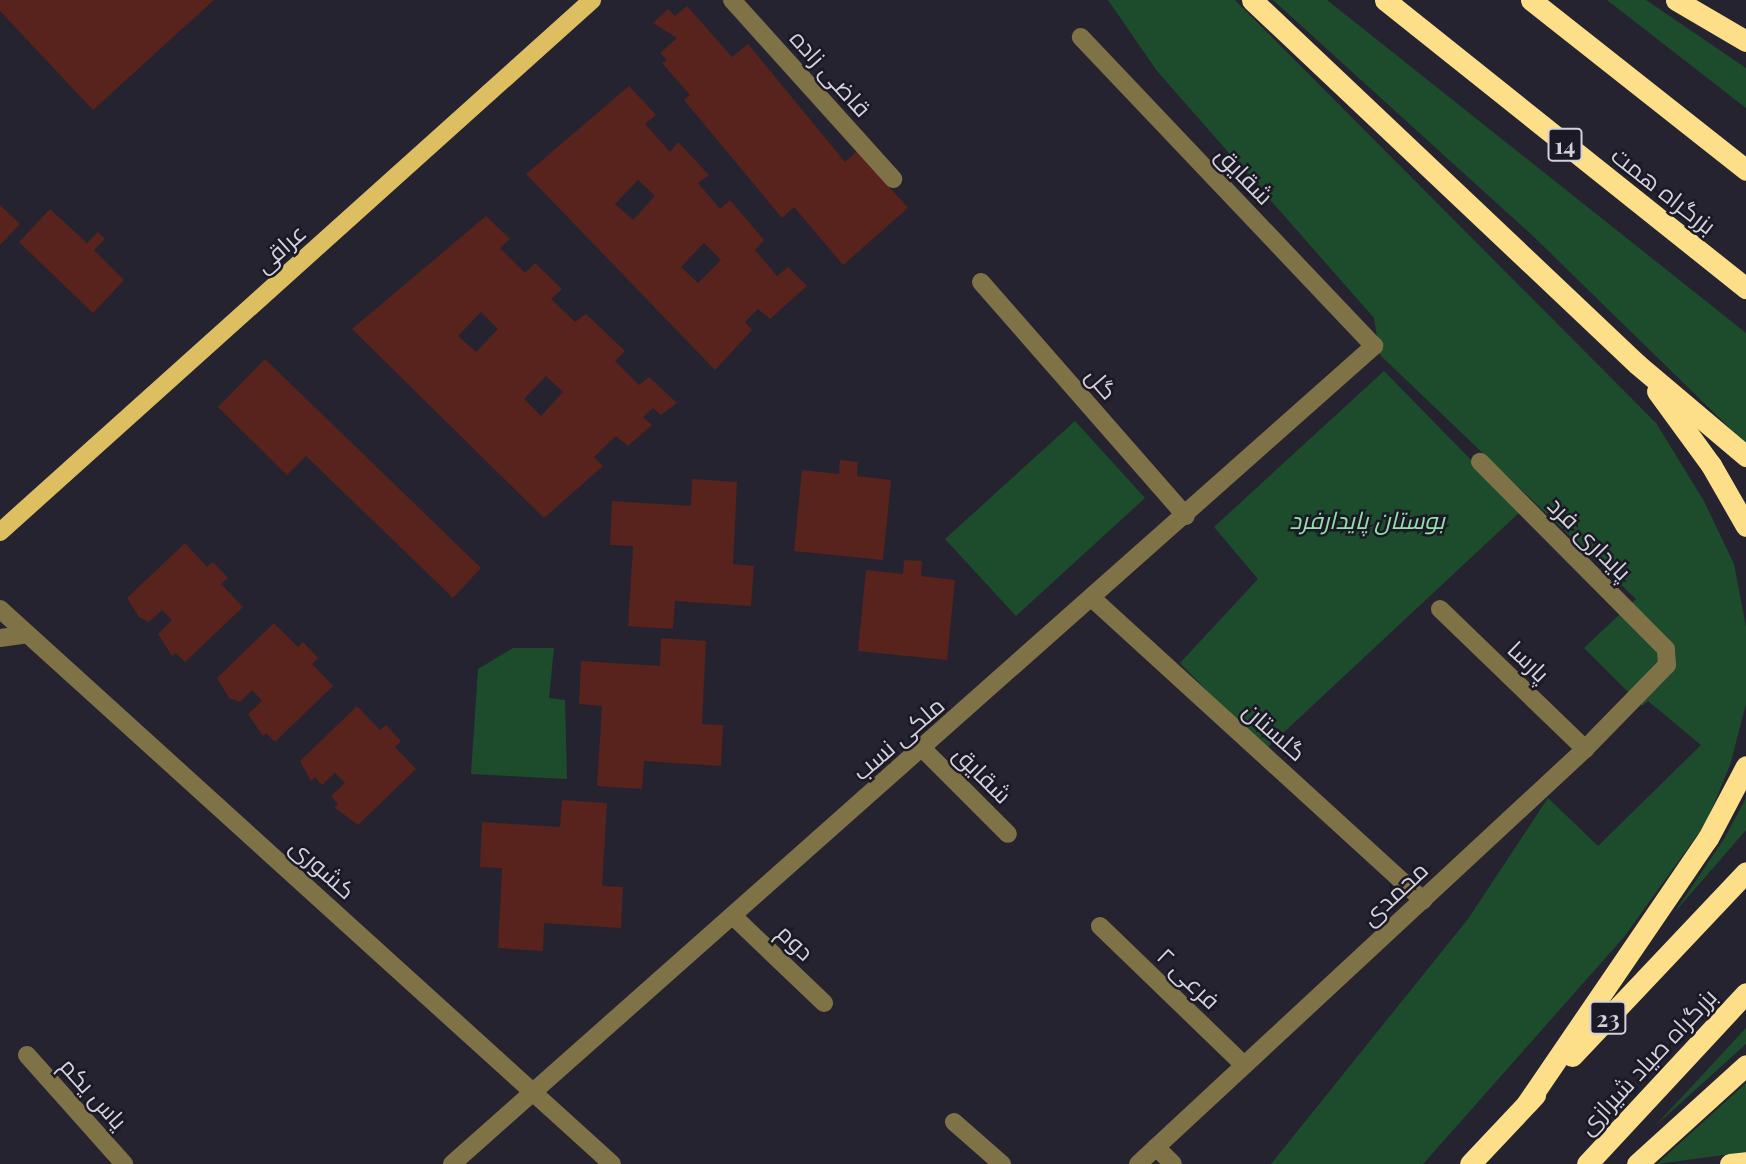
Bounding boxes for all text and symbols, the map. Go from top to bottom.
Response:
street label: قاضی زاده [785,24,877,122]
road number: 14 [1548,126,1582,164]
street label: شقایق [1210,140,1280,210]
street label: بزرگراه همت [1606,140,1722,240]
street label: عراقی [248,218,312,278]
street label: گل [1080,361,1124,405]
street label: پایداری فرد [1542,490,1638,586]
park label: بوستان پایدارفرد [1289,506,1445,534]
street label: پارسا [1502,634,1556,688]
street label: ملکی نسب [846,690,950,786]
street label: گلستان [1238,695,1312,767]
street label: شقایق [948,739,1018,809]
street label: کشوری [285,831,361,905]
street label: محمدی [1355,855,1433,931]
street label: دوم [772,918,820,966]
street label: فرعی ۲ [1152,941,1226,1015]
street label: بزرگراه صیاد شیرازی [1572,982,1722,1140]
road number: 23 [1589,998,1627,1037]
street label: یاس یکم [54,1051,134,1135]

